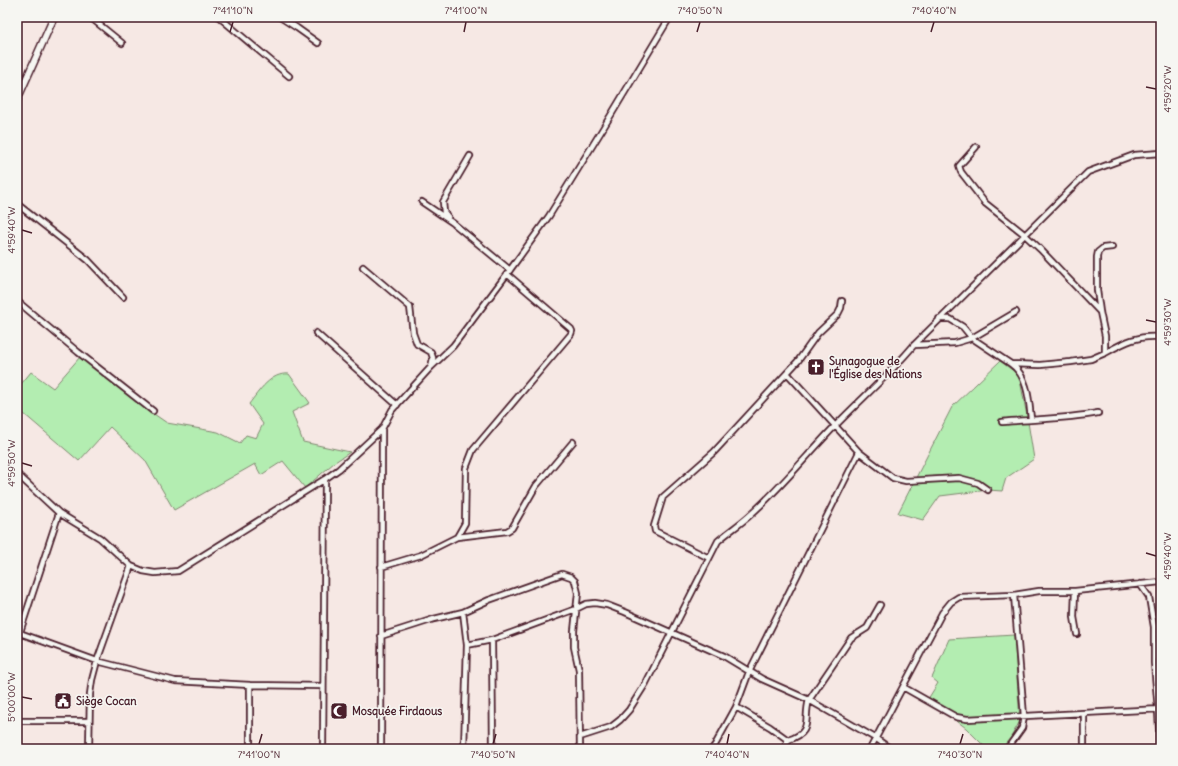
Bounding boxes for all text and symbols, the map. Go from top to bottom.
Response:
text: 7°41'10"N [213,4,253,17]
text: 7°41'00"N [444,4,488,17]
text: 7°40'50"N [678,4,722,17]
text: 7°40'40"N [912,4,956,17]
text: 4°59'20"W [1161,65,1174,113]
text: 4°59'40"W [5,206,18,254]
text: 4°59'30"W [1161,298,1174,346]
place label: Synagogue de l'Église des Nations [829,354,922,382]
church icon: Synagogue de l'Église des Nations [806,357,826,377]
text: 4°59'50"W [5,439,18,487]
text: 4°59'40"W [1161,532,1174,580]
text: 5°00'00"W [5,672,18,722]
public building icon: Siège Cocan [53,691,73,711]
place label: Siège Cocan [76,694,137,709]
mosque icon: Mosquée Firdaous [329,701,349,721]
place label: Mosquée Firdaous [352,704,442,719]
text: 7°41'00"N [237,748,281,761]
text: 7°40'50"N [471,748,515,761]
text: 7°40'40"N [705,748,749,761]
text: 7°40'30"N [938,748,982,761]

